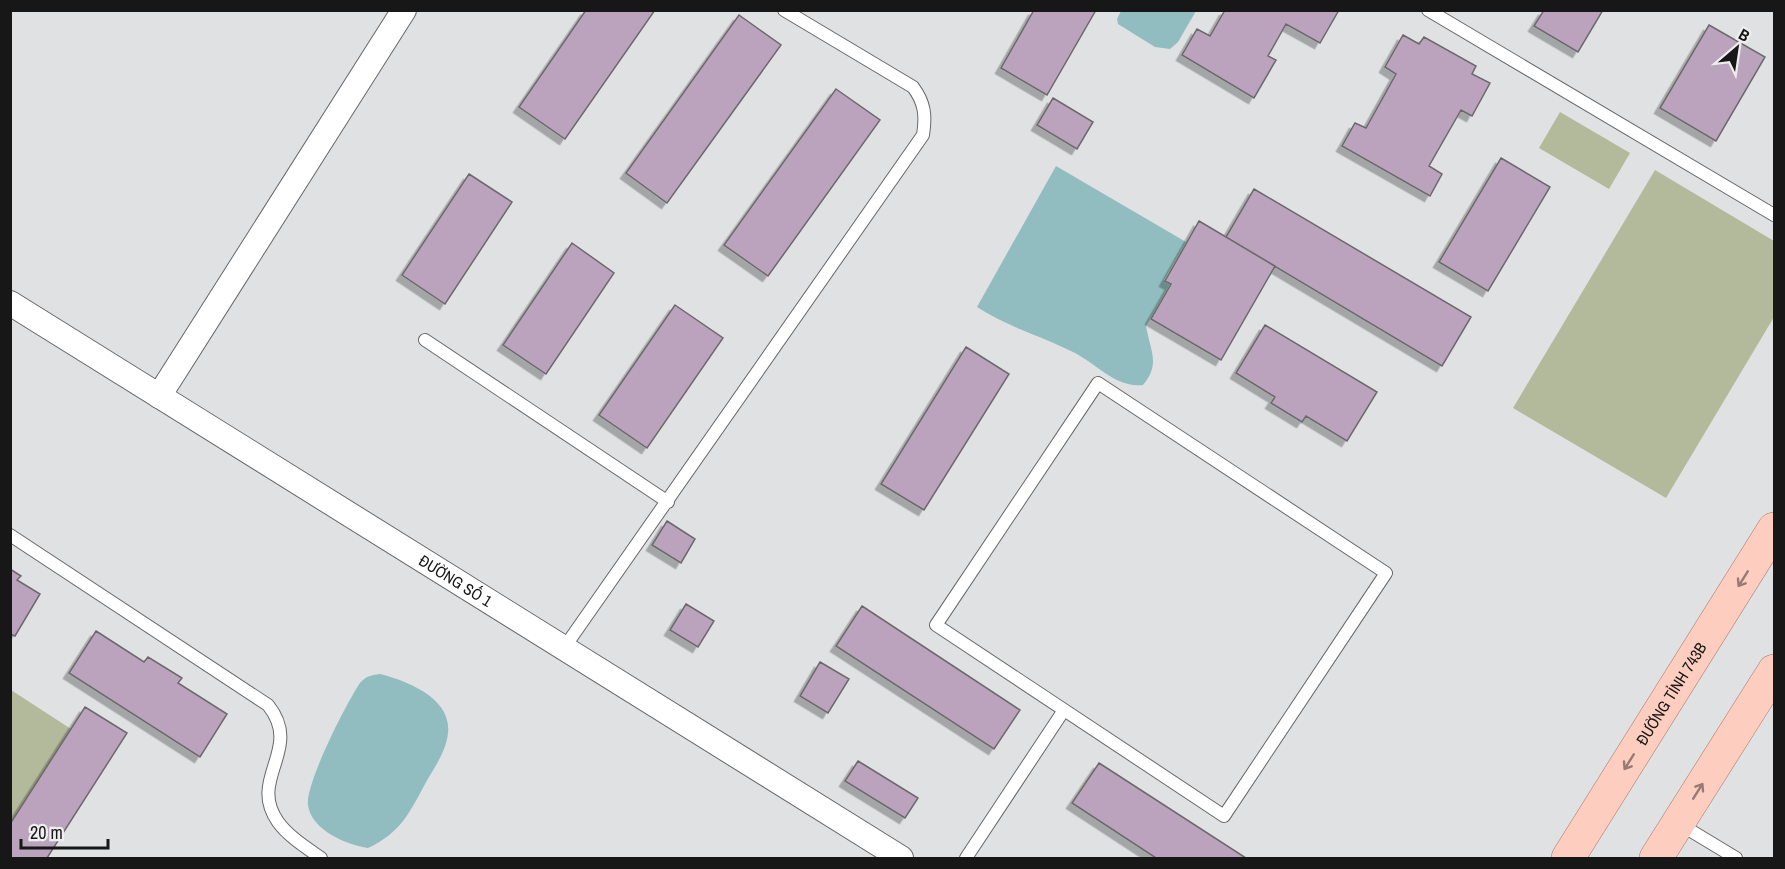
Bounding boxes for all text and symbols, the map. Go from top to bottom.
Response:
north arrow [1707,18,1767,78]
text: B [1735,23,1754,47]
street label: ĐƯỜNG SỐ 1 [415,549,497,612]
one-way arrow [1737,570,1749,587]
street label: ĐƯỜNG TỈNH 743B [1631,638,1712,749]
one-way arrow [1622,753,1634,770]
one-way arrow [1692,783,1705,800]
scale bar [21,812,108,850]
text: 20 m [30,820,63,845]

